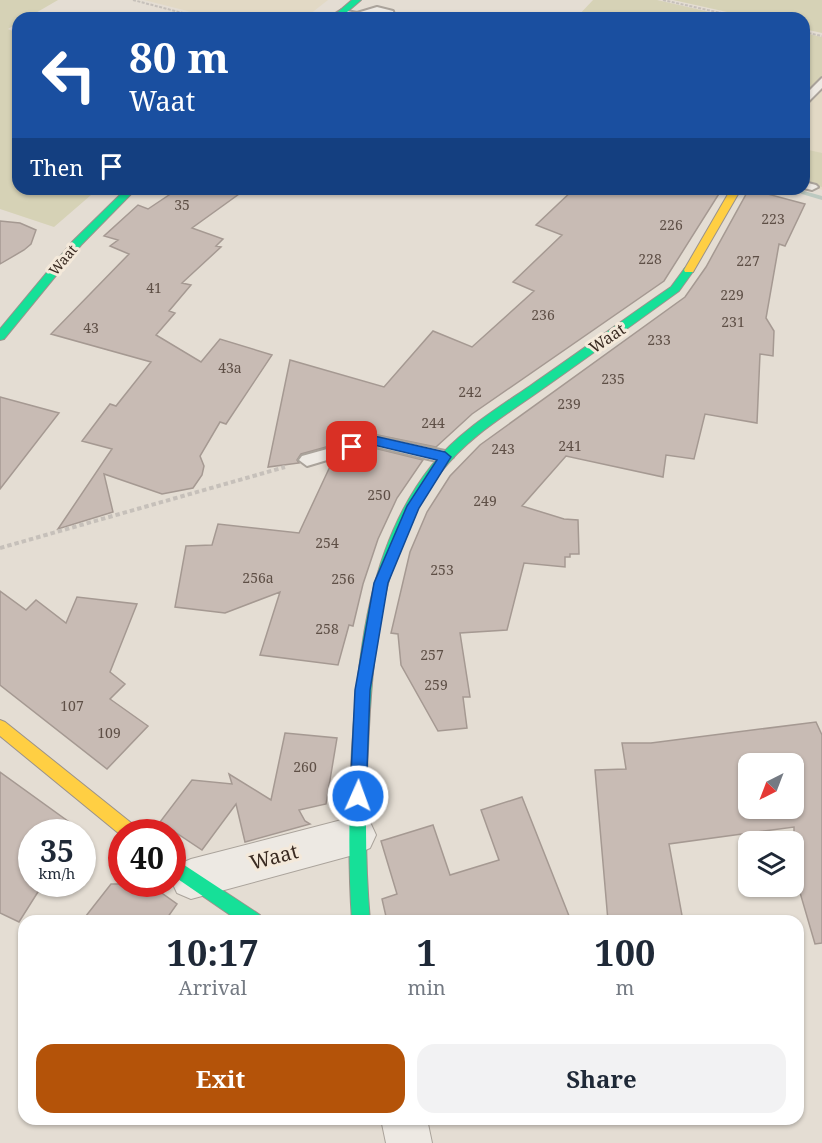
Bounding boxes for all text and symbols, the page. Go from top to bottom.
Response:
text: 80 m [129,28,229,85]
icon: left [30,36,108,114]
text: Waat [129,82,195,119]
icon: arrive [95,150,128,183]
text: Then [30,152,83,182]
house number: 35 [174,195,190,214]
house number: 223 [761,209,785,228]
house number: 226 [659,215,683,234]
street label: Waat [44,240,81,279]
house number: 228 [638,249,662,268]
house number: 227 [736,251,760,270]
house number: 41 [146,278,162,297]
house number: 229 [720,285,744,304]
house number: 236 [531,305,555,324]
house number: 231 [721,312,745,331]
house number: 43 [83,318,99,337]
street label: Waat [585,318,630,358]
house number: 233 [647,330,671,349]
house number: 43a [218,358,242,377]
house number: 235 [601,369,625,388]
house number: 242 [458,382,482,401]
house number: 239 [557,394,581,413]
house number: 244 [421,413,445,432]
pin [326,421,377,472]
icon: arrive [335,430,368,463]
house number: 241 [558,436,582,455]
house number: 243 [491,439,515,458]
house number: 250 [367,485,391,504]
house number: 249 [473,491,497,510]
house number: 254 [315,533,339,552]
house number: 253 [430,560,454,579]
house number: 256a [242,568,274,587]
house number: 256 [331,569,355,588]
house number: 258 [315,619,339,638]
house number: 257 [420,645,444,664]
house number: 259 [424,675,448,694]
house number: 107 [60,696,84,715]
house number: 109 [97,723,121,742]
north arrow [738,753,804,819]
map controls [738,753,804,897]
house number: 260 [293,757,317,776]
position arrow [326,764,390,828]
speed limit sign: 40 [108,819,186,897]
text: 35 [40,830,74,871]
button: layers [738,831,804,897]
street label: Waat [247,837,301,876]
text: km/h [39,863,75,883]
text: 10:17 [167,928,259,977]
text: 1 [416,928,437,977]
text: 100 [594,928,655,977]
text: Arrival [179,974,247,1001]
text: min [408,974,446,1001]
text: m [615,974,634,1001]
button: Exit [36,1044,405,1113]
button: Share [417,1044,786,1113]

